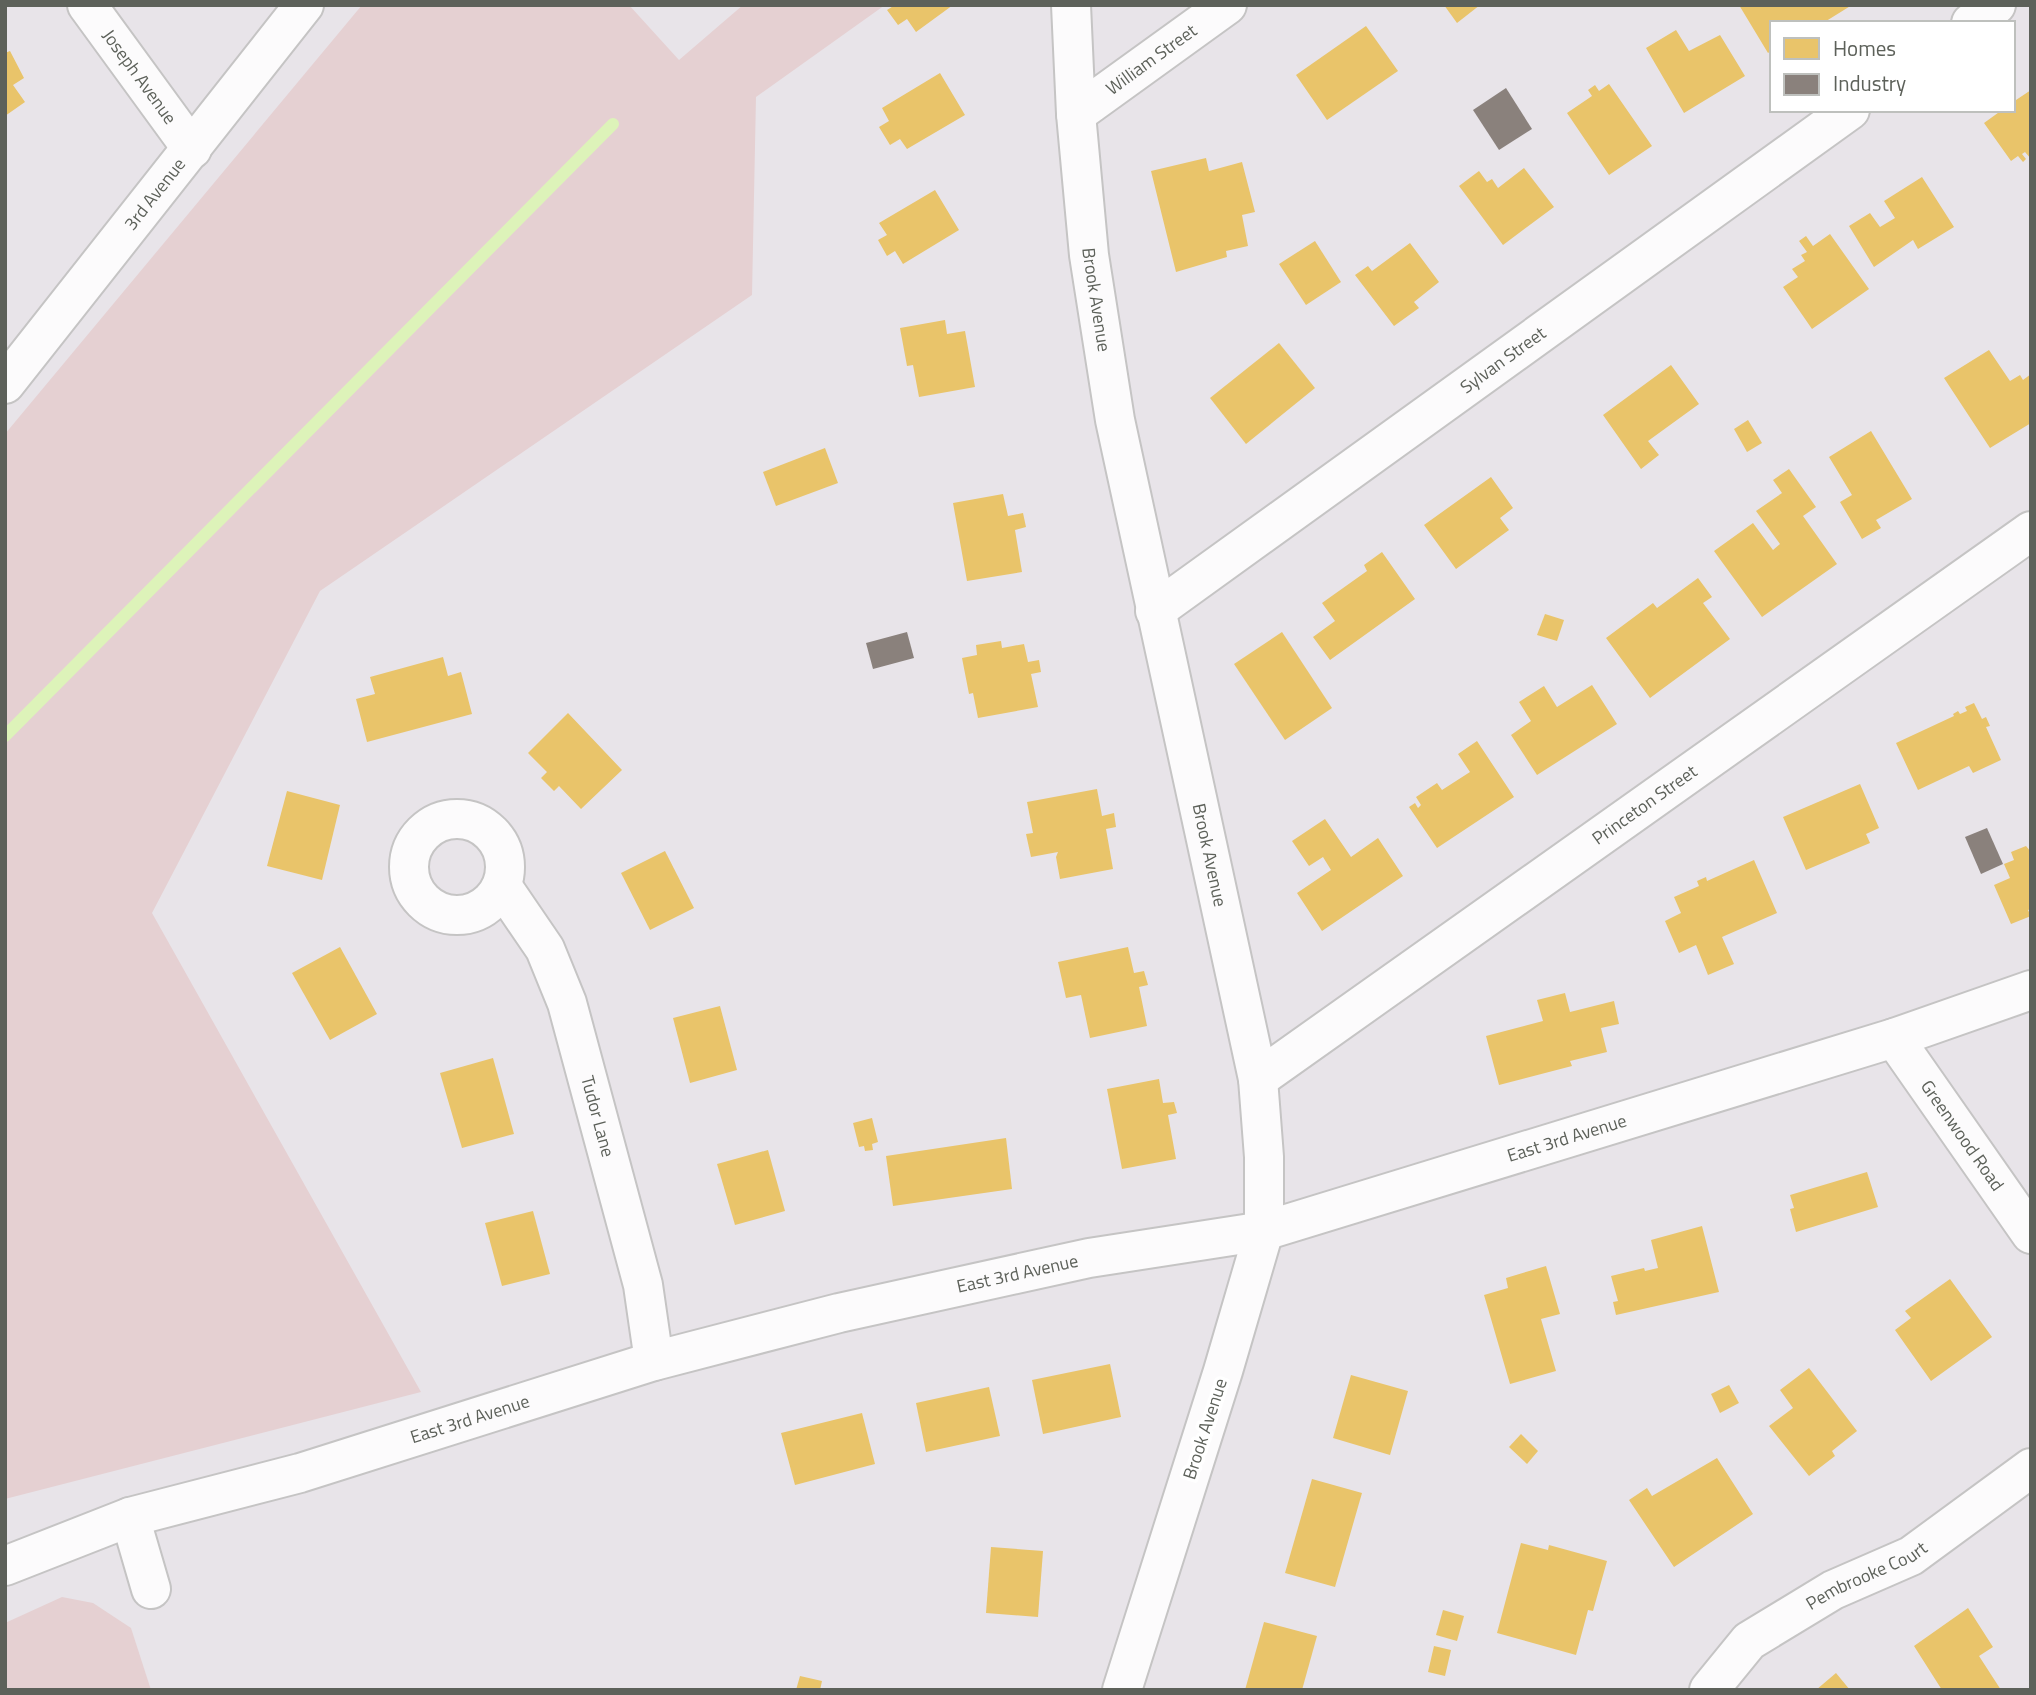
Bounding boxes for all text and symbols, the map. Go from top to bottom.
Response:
street label: William Street [1100,17,1203,101]
legend [1770,21,2015,112]
street label: Joseph Avenue [96,24,184,130]
text: Homes [1833,32,1896,64]
text: Industry [1833,67,1906,99]
street label: 3rd Avenue [117,152,192,236]
street label: Brook Avenue [1075,246,1118,354]
street label: Sylvan Street [1454,319,1552,400]
street label: Princeton Street [1586,757,1703,851]
street label: Brook Avenue [1186,801,1234,909]
street label: Tudor Lane [574,1073,622,1160]
street label: Greenwood Road [1914,1074,2011,1196]
street label: East 3rd Avenue [1504,1107,1630,1169]
street label: East 3rd Avenue [954,1247,1081,1300]
street label: Brook Avenue [1175,1375,1234,1483]
street label: East 3rd Avenue [407,1387,533,1450]
street label: Pembrooke Court [1800,1534,1933,1616]

